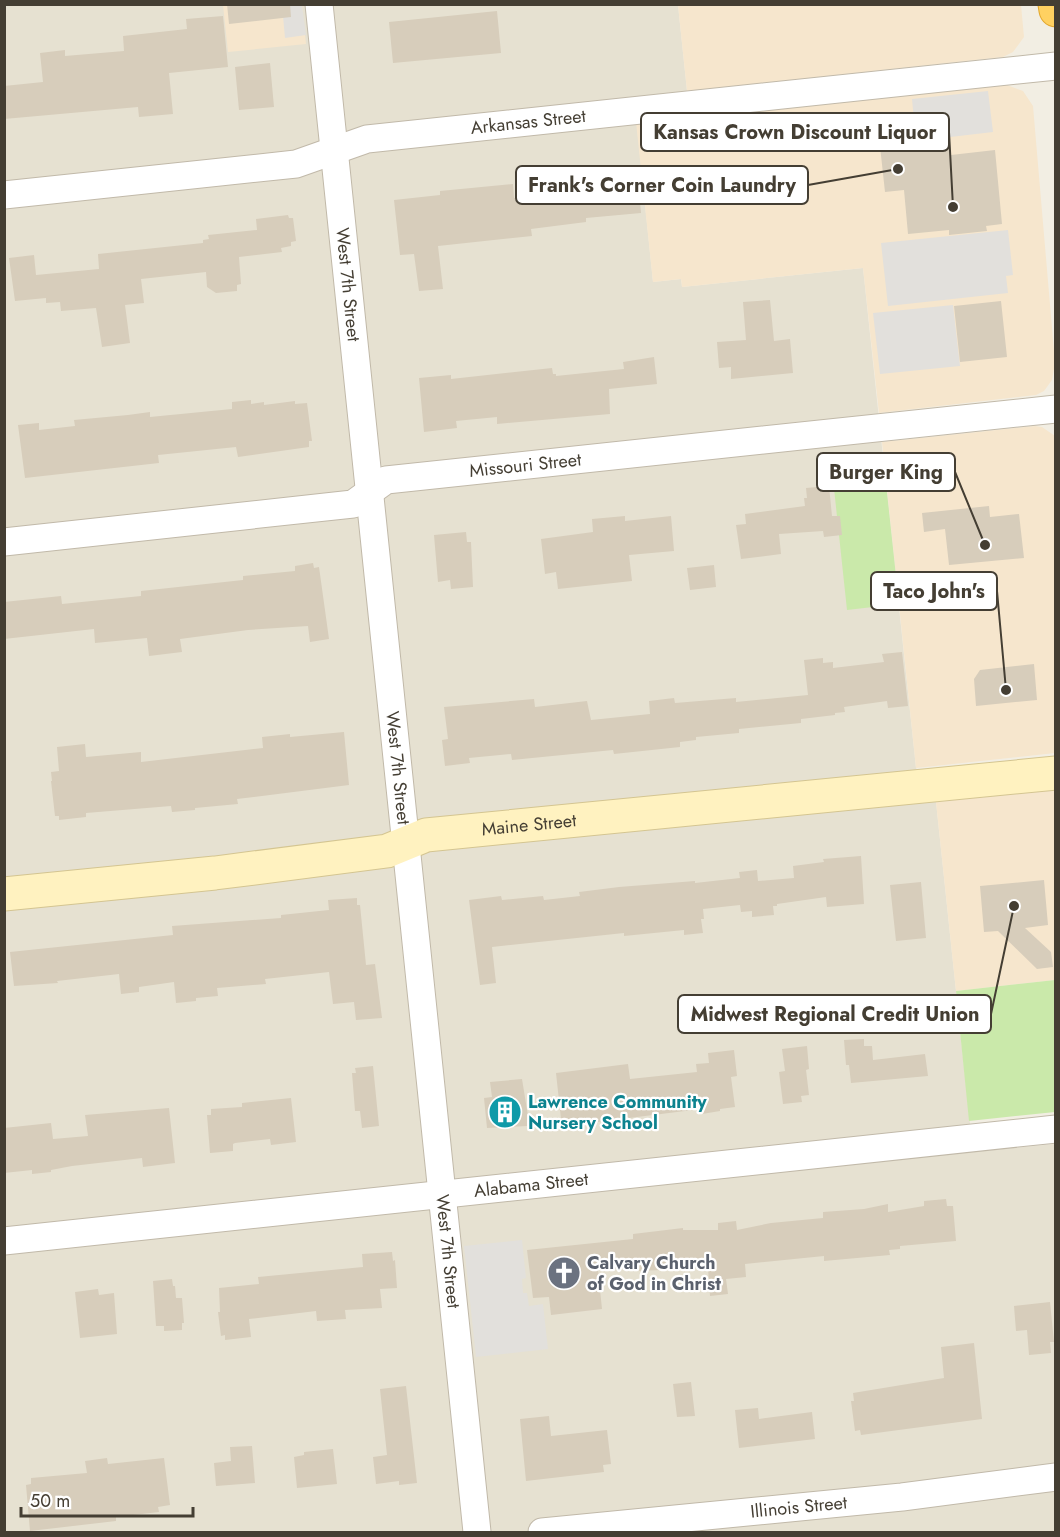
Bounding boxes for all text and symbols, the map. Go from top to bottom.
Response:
street label: Arkansas Street [469,103,588,141]
callout: Kansas Crown Discount Liquor [641,113,949,151]
text: Kansas Crown Discount Liquor [653,118,938,147]
callout: Frank's Corner Coin Laundry [516,166,808,204]
text: Frank's Corner Coin Laundry [528,171,797,200]
street label: West 7th Street [329,226,367,343]
street label: Missouri Street [468,446,583,484]
callout: Burger King [817,453,955,491]
text: Burger King [829,458,943,487]
callout: Taco John's [871,572,997,610]
text: Taco John's [883,577,985,606]
street label: West 7th Street [379,710,417,827]
street label: Maine Street [480,807,578,842]
callout: Midwest Regional Credit Union [678,995,991,1033]
text: Midwest Regional Credit Union [690,1000,980,1029]
place label: Lawrence Community Nursery School [528,1089,707,1136]
building icon: Lawrence Community Nursery School [487,1094,523,1130]
street label: Alabama Street [473,1166,590,1204]
street label: West 7th Street [429,1193,467,1310]
place label: Calvary Church of God in Christ [587,1250,721,1297]
church icon: Calvary Church of God in Christ [546,1255,582,1291]
scale bar [21,1480,194,1518]
text: 50 m [30,1488,70,1514]
street label: Illinois Street [749,1489,849,1525]

